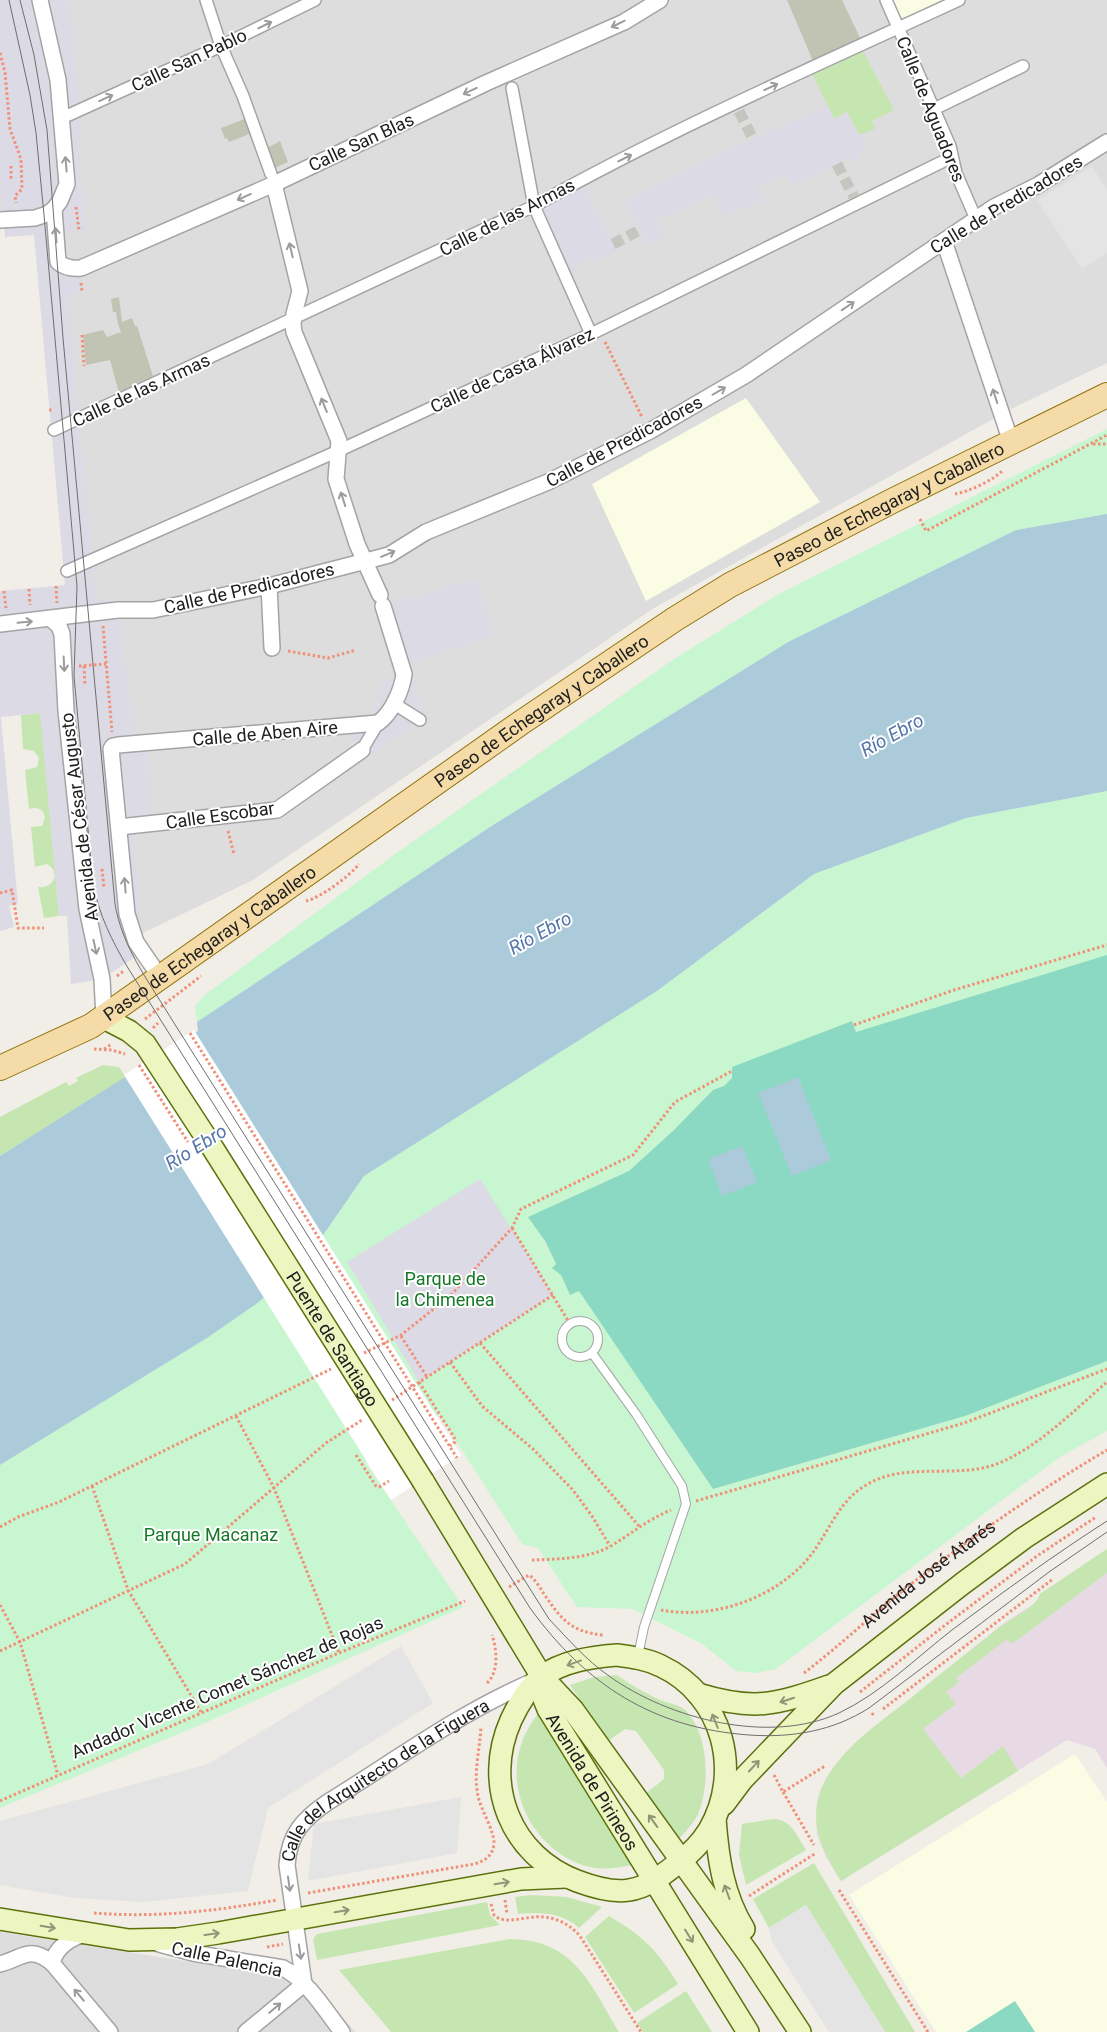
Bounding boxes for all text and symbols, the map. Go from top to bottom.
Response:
one-way arrow [257,20,272,29]
one-way arrow [611,20,626,29]
street label: Calle San Pablo [128,24,250,96]
street label: Calle de Aguadores [892,33,970,185]
one-way arrow [763,82,778,91]
one-way arrow [463,87,478,96]
one-way arrow [98,93,113,102]
street label: Calle San Blas [305,108,417,176]
street label: Calle de Predicadores [926,150,1086,258]
one-way arrow [617,153,632,162]
one-way arrow [61,156,71,172]
street label: Calle de las Armas [436,174,578,260]
one-way arrow [237,192,252,202]
one-way arrow [51,228,61,244]
one-way arrow [286,243,295,259]
one-way arrow [841,301,855,311]
street label: Calle de Casta Álvarez [427,323,597,417]
street label: Calle de las Armas [69,349,213,431]
one-way arrow [712,385,726,395]
one-way arrow [990,388,1000,404]
street label: Calle de Predicadores [542,391,706,491]
one-way arrow [318,398,328,413]
street label: Paseo de Echegaray y Caballero [770,437,1007,571]
one-way arrow [337,492,347,508]
one-way arrow [380,549,395,558]
street label: Calle de Predicadores [162,558,336,618]
one-way arrow [17,617,33,627]
street label: Paseo de Echegaray y Caballero [430,630,652,791]
one-way arrow [59,655,68,671]
water label: Río Ebro [856,708,928,762]
street label: Avenida de César Augusto [56,711,102,923]
street label: Calle de Aben Aire [191,716,339,750]
street label: Calle Escobar [164,797,276,833]
street label: Paseo de Echegaray y Caballero [99,860,320,1025]
one-way arrow [120,877,129,893]
water label: Río Ebro [504,906,576,960]
one-way arrow [91,938,100,954]
water label: Río Ebro [161,1119,231,1175]
street label: Puente de Santiago [283,1267,383,1410]
park label: Parque de la Chimenea [395,1268,495,1310]
street label: Avenida José Atarés [856,1515,999,1632]
park label: Parque Macanaz [144,1524,278,1545]
street label: Andador Vicente Comet Sánchez de Rojas [68,1612,386,1762]
one-way arrow [567,1658,582,1668]
street label: Calle del Arquitecto de la Figuera [277,1694,492,1863]
one-way arrow [780,1696,796,1705]
street label: Avenida de Pirineos [542,1709,643,1854]
one-way arrow [710,1714,720,1729]
one-way arrow [748,1760,760,1773]
one-way arrow [648,1814,658,1828]
one-way arrow [284,1876,294,1892]
one-way arrow [494,1877,510,1887]
one-way arrow [721,1885,730,1900]
one-way arrow [334,1906,350,1916]
one-way arrow [40,1923,56,1933]
one-way arrow [203,1929,219,1939]
one-way arrow [684,1929,694,1943]
street label: Calle Palencia [170,1937,284,1981]
one-way arrow [295,1943,305,1959]
one-way arrow [73,1989,84,2002]
one-way arrow [269,2002,282,2014]

